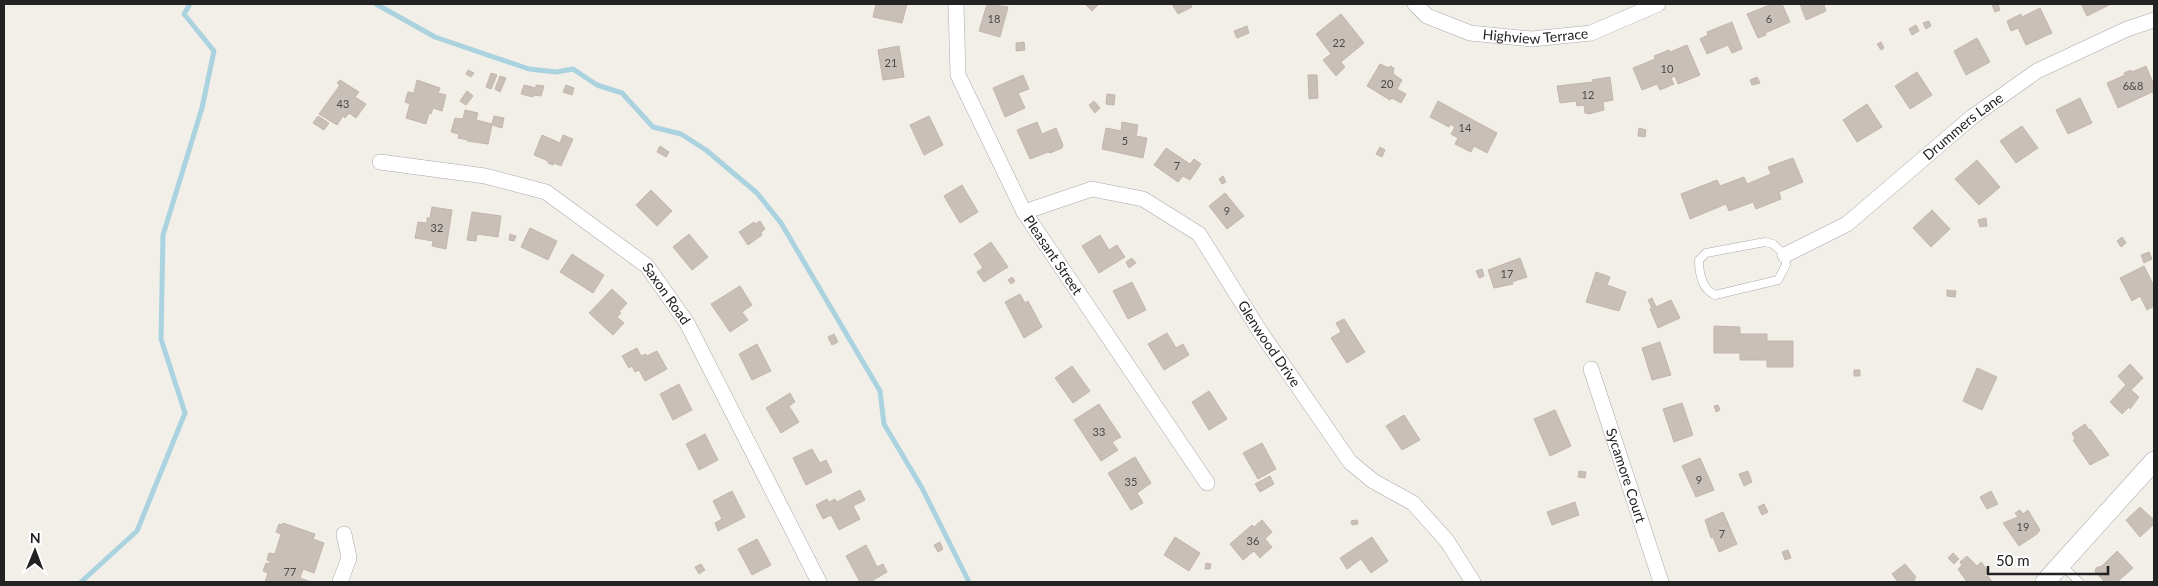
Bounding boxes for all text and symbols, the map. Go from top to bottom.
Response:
house number: 18 [988,12,1000,25]
house number: 6 [1766,12,1772,25]
street label: Highview Terrace [1482,24,1589,47]
house number: 22 [1333,36,1345,49]
house number: 21 [885,56,897,69]
house number: 10 [1661,62,1674,75]
house number: 20 [1381,77,1394,90]
house number: 6&8 [2123,79,2143,92]
house number: 12 [1582,88,1594,101]
street label: Drummers Lane [1919,89,2006,163]
house number: 43 [337,97,349,110]
house number: 14 [1459,121,1472,134]
house number: 5 [1122,134,1128,147]
house number: 7 [1174,159,1180,172]
house number: 9 [1224,204,1230,217]
street label: Pleasant Street [1021,212,1086,298]
house number: 32 [431,221,443,234]
street label: Saxon Road [639,259,694,328]
house number: 17 [1501,267,1513,280]
street label: Glenwood Drive [1235,297,1305,390]
house number: 33 [1093,425,1105,438]
street label: Sycamore Court [1603,426,1650,525]
house number: 9 [1696,473,1702,486]
house number: 35 [1125,475,1137,488]
house number: 19 [2017,520,2029,533]
north arrow [10,526,60,576]
house number: 7 [1719,527,1725,540]
text: N [30,529,41,546]
house number: 36 [1247,534,1259,547]
scale bar [1988,544,2108,576]
text: 50 m [1996,551,2030,569]
house number: 77 [284,565,296,578]

